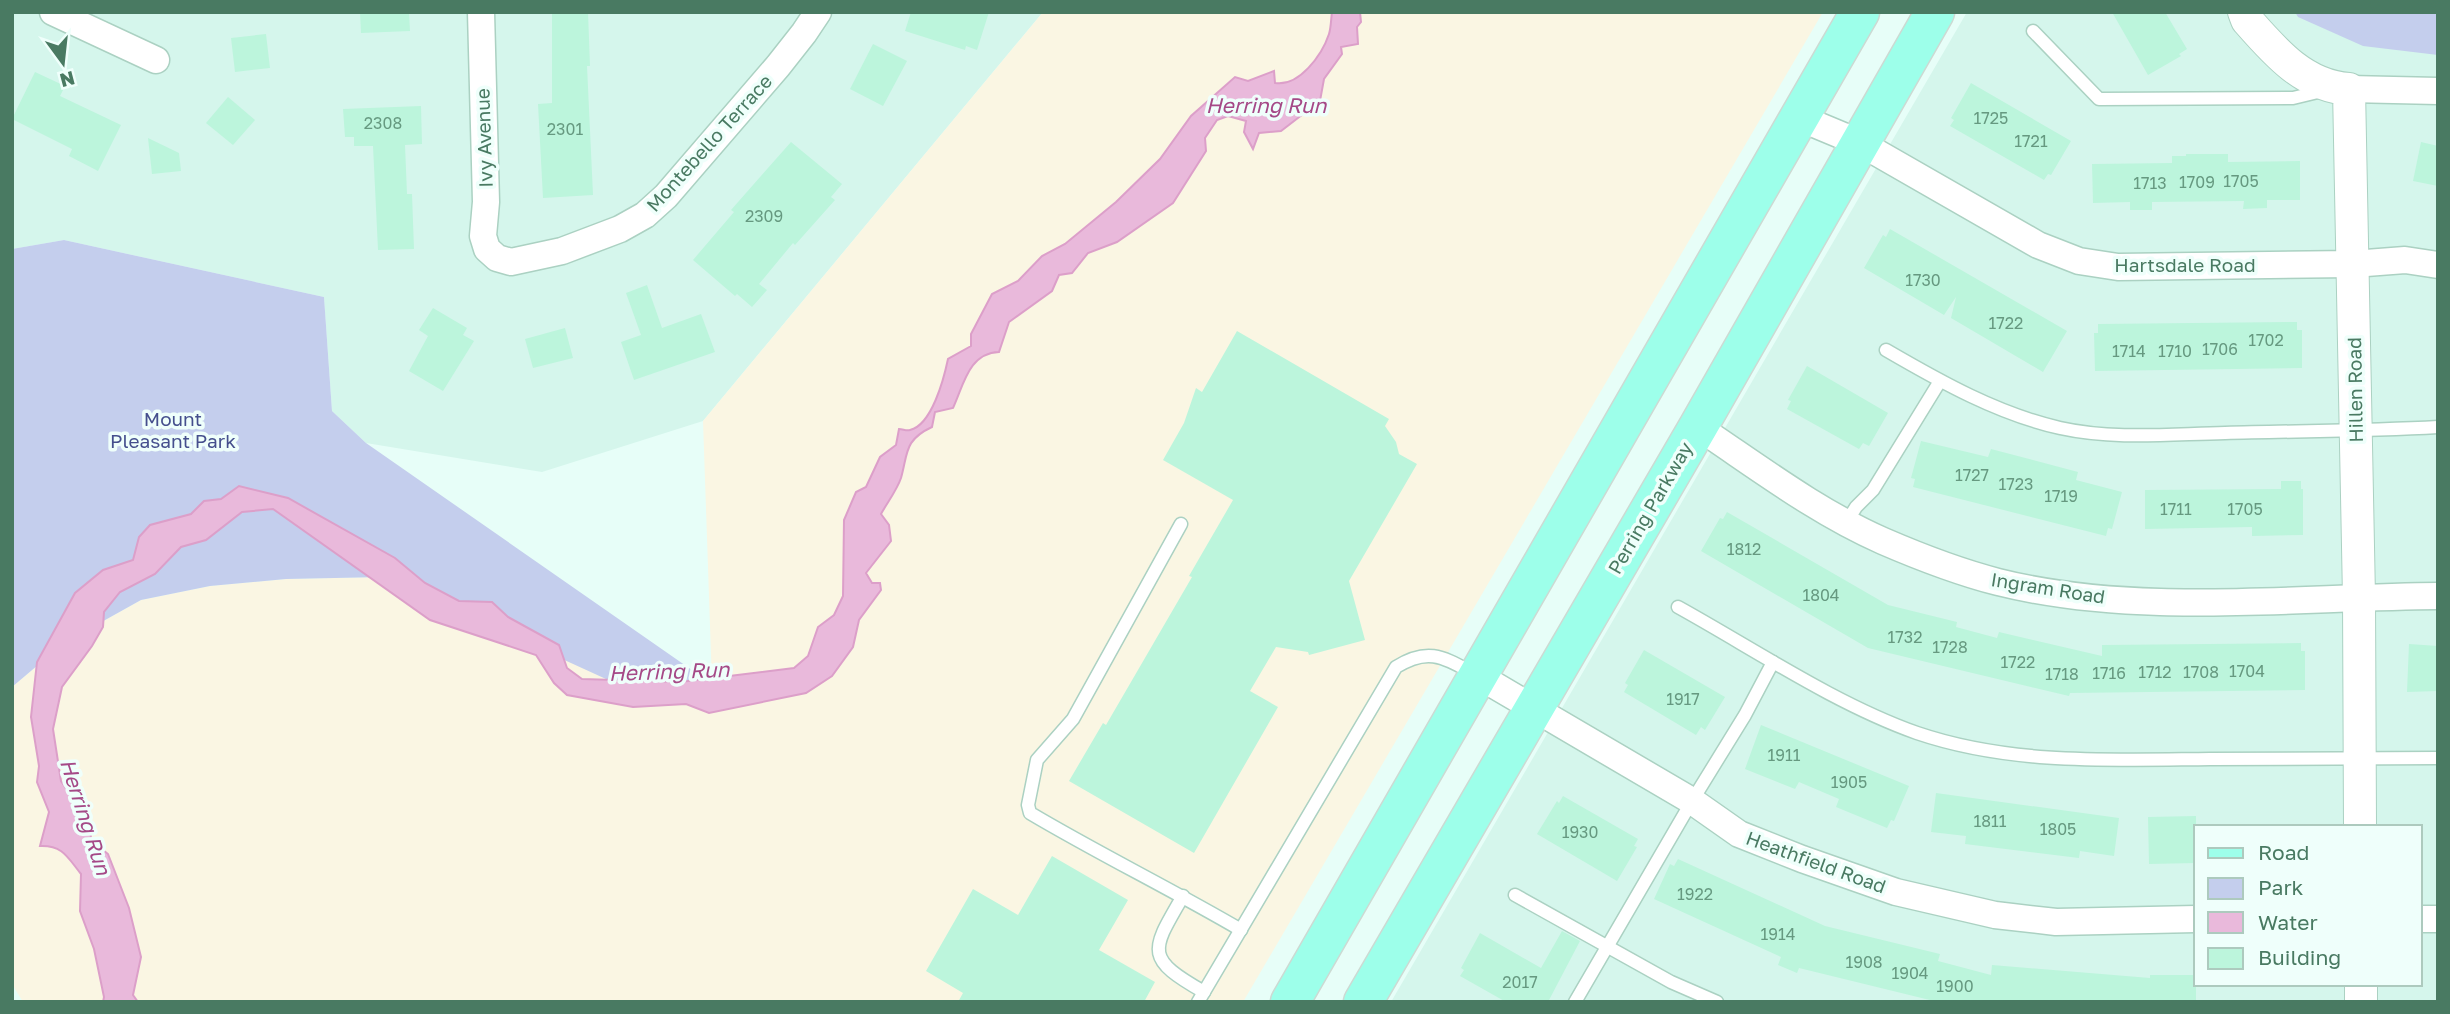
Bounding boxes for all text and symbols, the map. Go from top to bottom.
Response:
north arrow [28,28,98,98]
text: N [58,67,77,93]
street label: Montebello Terrace [641,69,776,216]
street label: Ivy Avenue [470,88,497,188]
water label: Herring Run [1206,92,1327,118]
house number: 1725 [1974,108,2008,128]
house number: 2308 [364,113,402,133]
house number: 2301 [547,119,583,139]
house number: 1721 [2014,131,2048,151]
house number: 1705 [2223,171,2259,191]
house number: 1709 [2179,172,2215,192]
house number: 1713 [2133,173,2167,193]
house number: 2309 [745,206,783,226]
street label: Hartsdale Road [2114,253,2256,276]
house number: 1730 [1905,270,1941,290]
house number: 1722 [1989,313,2023,333]
house number: 1702 [2248,330,2284,350]
street label: Hillen Road [2342,337,2367,443]
house number: 1706 [2202,339,2238,359]
house number: 1714 [2112,341,2146,361]
house number: 1710 [2158,341,2192,361]
park label: Mount Pleasant Park [110,407,236,452]
street label: Perring Parkway [1602,437,1697,578]
house number: 1727 [1955,465,1989,485]
house number: 1723 [1999,474,2033,494]
house number: 1719 [2044,486,2078,506]
house number: 1711 [2160,499,2192,519]
house number: 1705 [2227,499,2263,519]
house number: 1812 [1727,539,1761,559]
street label: Ingram Road [1989,567,2107,608]
house number: 1804 [1802,585,1840,605]
house number: 1732 [1888,627,1922,647]
house number: 1728 [1932,637,1968,657]
house number: 1722 [2001,652,2035,672]
water label: Herring Run [608,656,731,686]
house number: 1704 [2229,661,2265,681]
house number: 1712 [2138,662,2172,682]
house number: 1708 [2183,662,2219,682]
house number: 1716 [2092,663,2126,683]
house number: 1718 [2045,664,2079,684]
house number: 1917 [1666,689,1700,709]
house number: 1911 [1768,745,1801,765]
water label: Herring Run [55,755,117,879]
house number: 1905 [1831,772,1867,792]
house number: 1811 [1973,811,2007,831]
house number: 1805 [2040,819,2076,839]
house number: 1930 [1562,822,1598,842]
legend [2194,825,2422,986]
street label: Heathfield Road [1743,826,1889,898]
text: Road [2258,839,2309,865]
text: Park [2258,874,2304,900]
house number: 1922 [1677,884,1713,904]
text: Water [2258,909,2318,935]
house number: 1914 [1761,924,1795,944]
text: Building [2258,944,2341,970]
house number: 1908 [1845,952,1883,972]
house number: 1904 [1891,963,1929,983]
house number: 2017 [1502,972,1538,992]
house number: 1900 [1936,976,1974,996]

